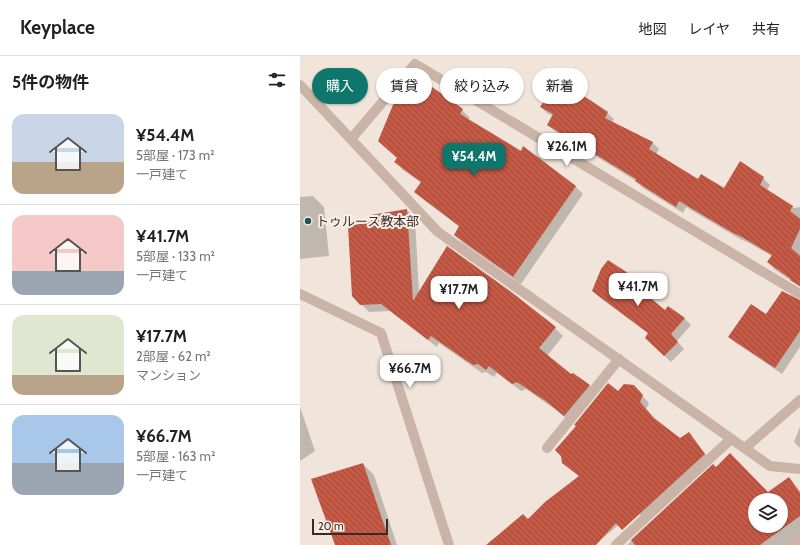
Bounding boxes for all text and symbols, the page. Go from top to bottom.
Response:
text: Keyplace [20,16,95,39]
text: 地図 [638,20,666,38]
text: レイヤ [688,20,730,38]
text: 共有 [752,20,780,38]
chip: 購入 [312,68,368,104]
chip: 賃貸 [376,68,432,104]
chip: 絞り込み [440,68,524,104]
chip: 新着 [532,68,588,104]
icon: filters [266,69,288,91]
text: 5件の物件 [12,72,89,92]
text: ¥54.4M [136,125,194,145]
icon: home [44,130,92,178]
pin: ¥26.1M [534,133,600,167]
text: ¥26.1M [547,138,587,154]
pin: ¥54.4M [441,143,507,177]
text: 5部屋 · 173 m² [136,147,214,163]
text: ¥54.4M [452,148,496,164]
text: 一戸建て [136,166,188,182]
place label: トゥルース教本部 [316,213,419,229]
marker: トゥルース教本部 [303,216,313,226]
text: ¥41.7M [136,226,189,246]
icon: home [44,231,92,279]
text: 5部屋 · 133 m² [136,248,215,264]
text: 一戸建て [136,267,188,283]
pin: ¥41.7M [605,273,671,307]
pin: ¥17.7M [426,276,492,310]
text: ¥41.7M [618,278,658,294]
text: ¥17.7M [440,281,478,297]
text: ¥17.7M [136,326,187,346]
icon: home [44,331,92,379]
text: 2部屋 · 62 m² [136,348,211,364]
pin: ¥66.7M [377,355,443,389]
text: ¥66.7M [389,360,431,376]
text: マンション [136,367,201,383]
text: ¥66.7M [136,426,192,446]
icon: home [44,431,92,479]
text: 5部屋 · 163 m² [136,448,215,464]
text: 一戸建て [136,467,188,483]
map controls [748,493,788,533]
button: layers [748,493,788,533]
scale bar [312,517,388,536]
text: 20 m [318,519,344,533]

